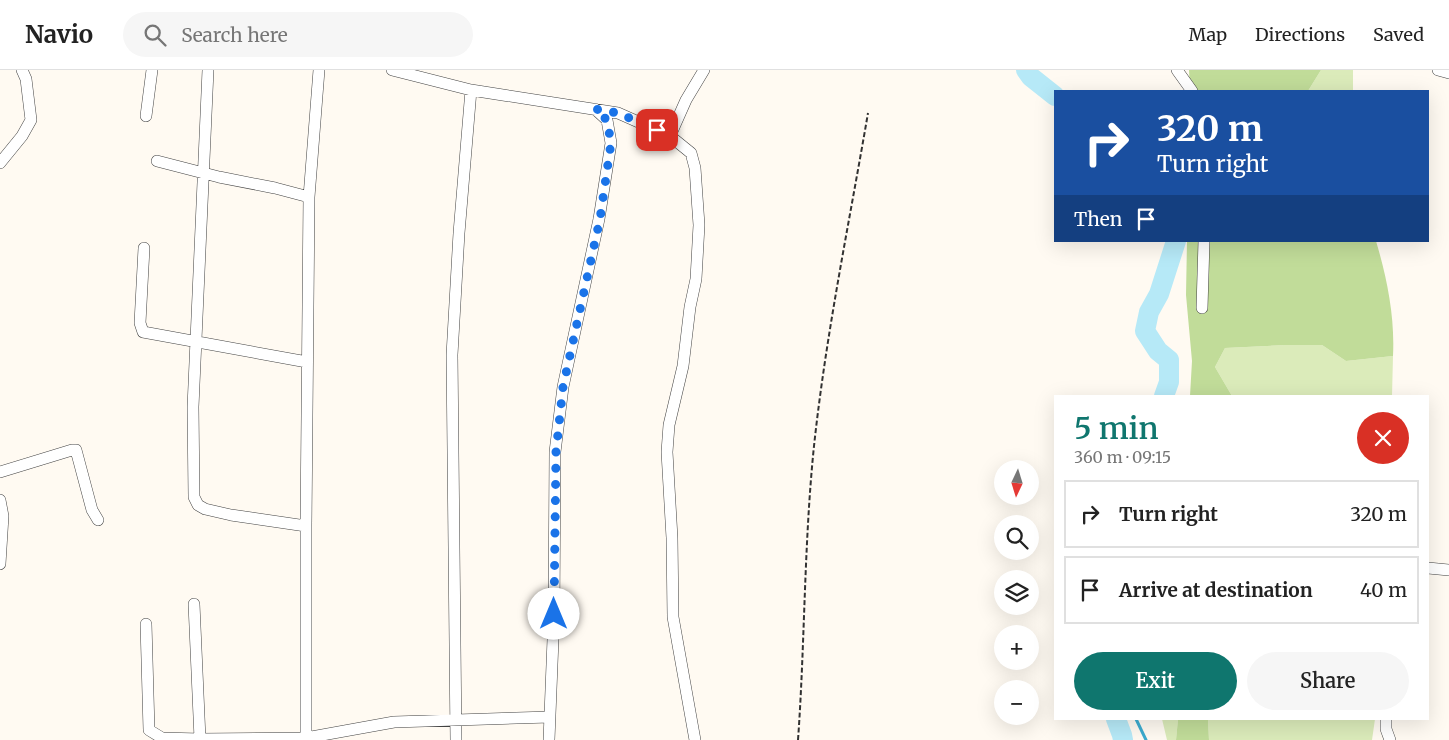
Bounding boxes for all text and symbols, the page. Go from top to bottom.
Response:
search box [123,12,473,57]
text: Navio [25,19,93,50]
icon: search [141,21,169,49]
text: Search here [181,23,288,47]
text: Map [1189,23,1227,46]
text: Directions [1255,23,1345,46]
text: Saved [1373,23,1424,46]
text: 320 m [1157,107,1263,151]
pin [636,109,678,151]
icon: right [1074,110,1139,175]
icon: arrive [643,116,671,144]
text: Turn right [1157,150,1268,178]
icon: arrive [1132,205,1160,233]
text: Then [1074,207,1122,231]
text: 5 min [1074,409,1159,447]
button: close [1357,412,1409,464]
text: 360 m · 09:15 [1074,447,1171,467]
north arrow [994,460,1039,505]
map controls [994,460,1039,725]
icon: right [1076,500,1104,528]
text: Turn right [1119,502,1218,526]
text: 320 m [1350,502,1407,526]
button: search [994,515,1039,560]
button: layers [994,570,1039,615]
icon: arrive [1076,576,1104,604]
text: Arrive at destination [1119,578,1313,602]
text: 40 m [1360,578,1407,602]
position arrow [527,587,579,639]
button: + [994,625,1039,670]
button: Exit [1074,652,1237,710]
button: Share [1247,652,1409,710]
button: − [994,680,1039,725]

